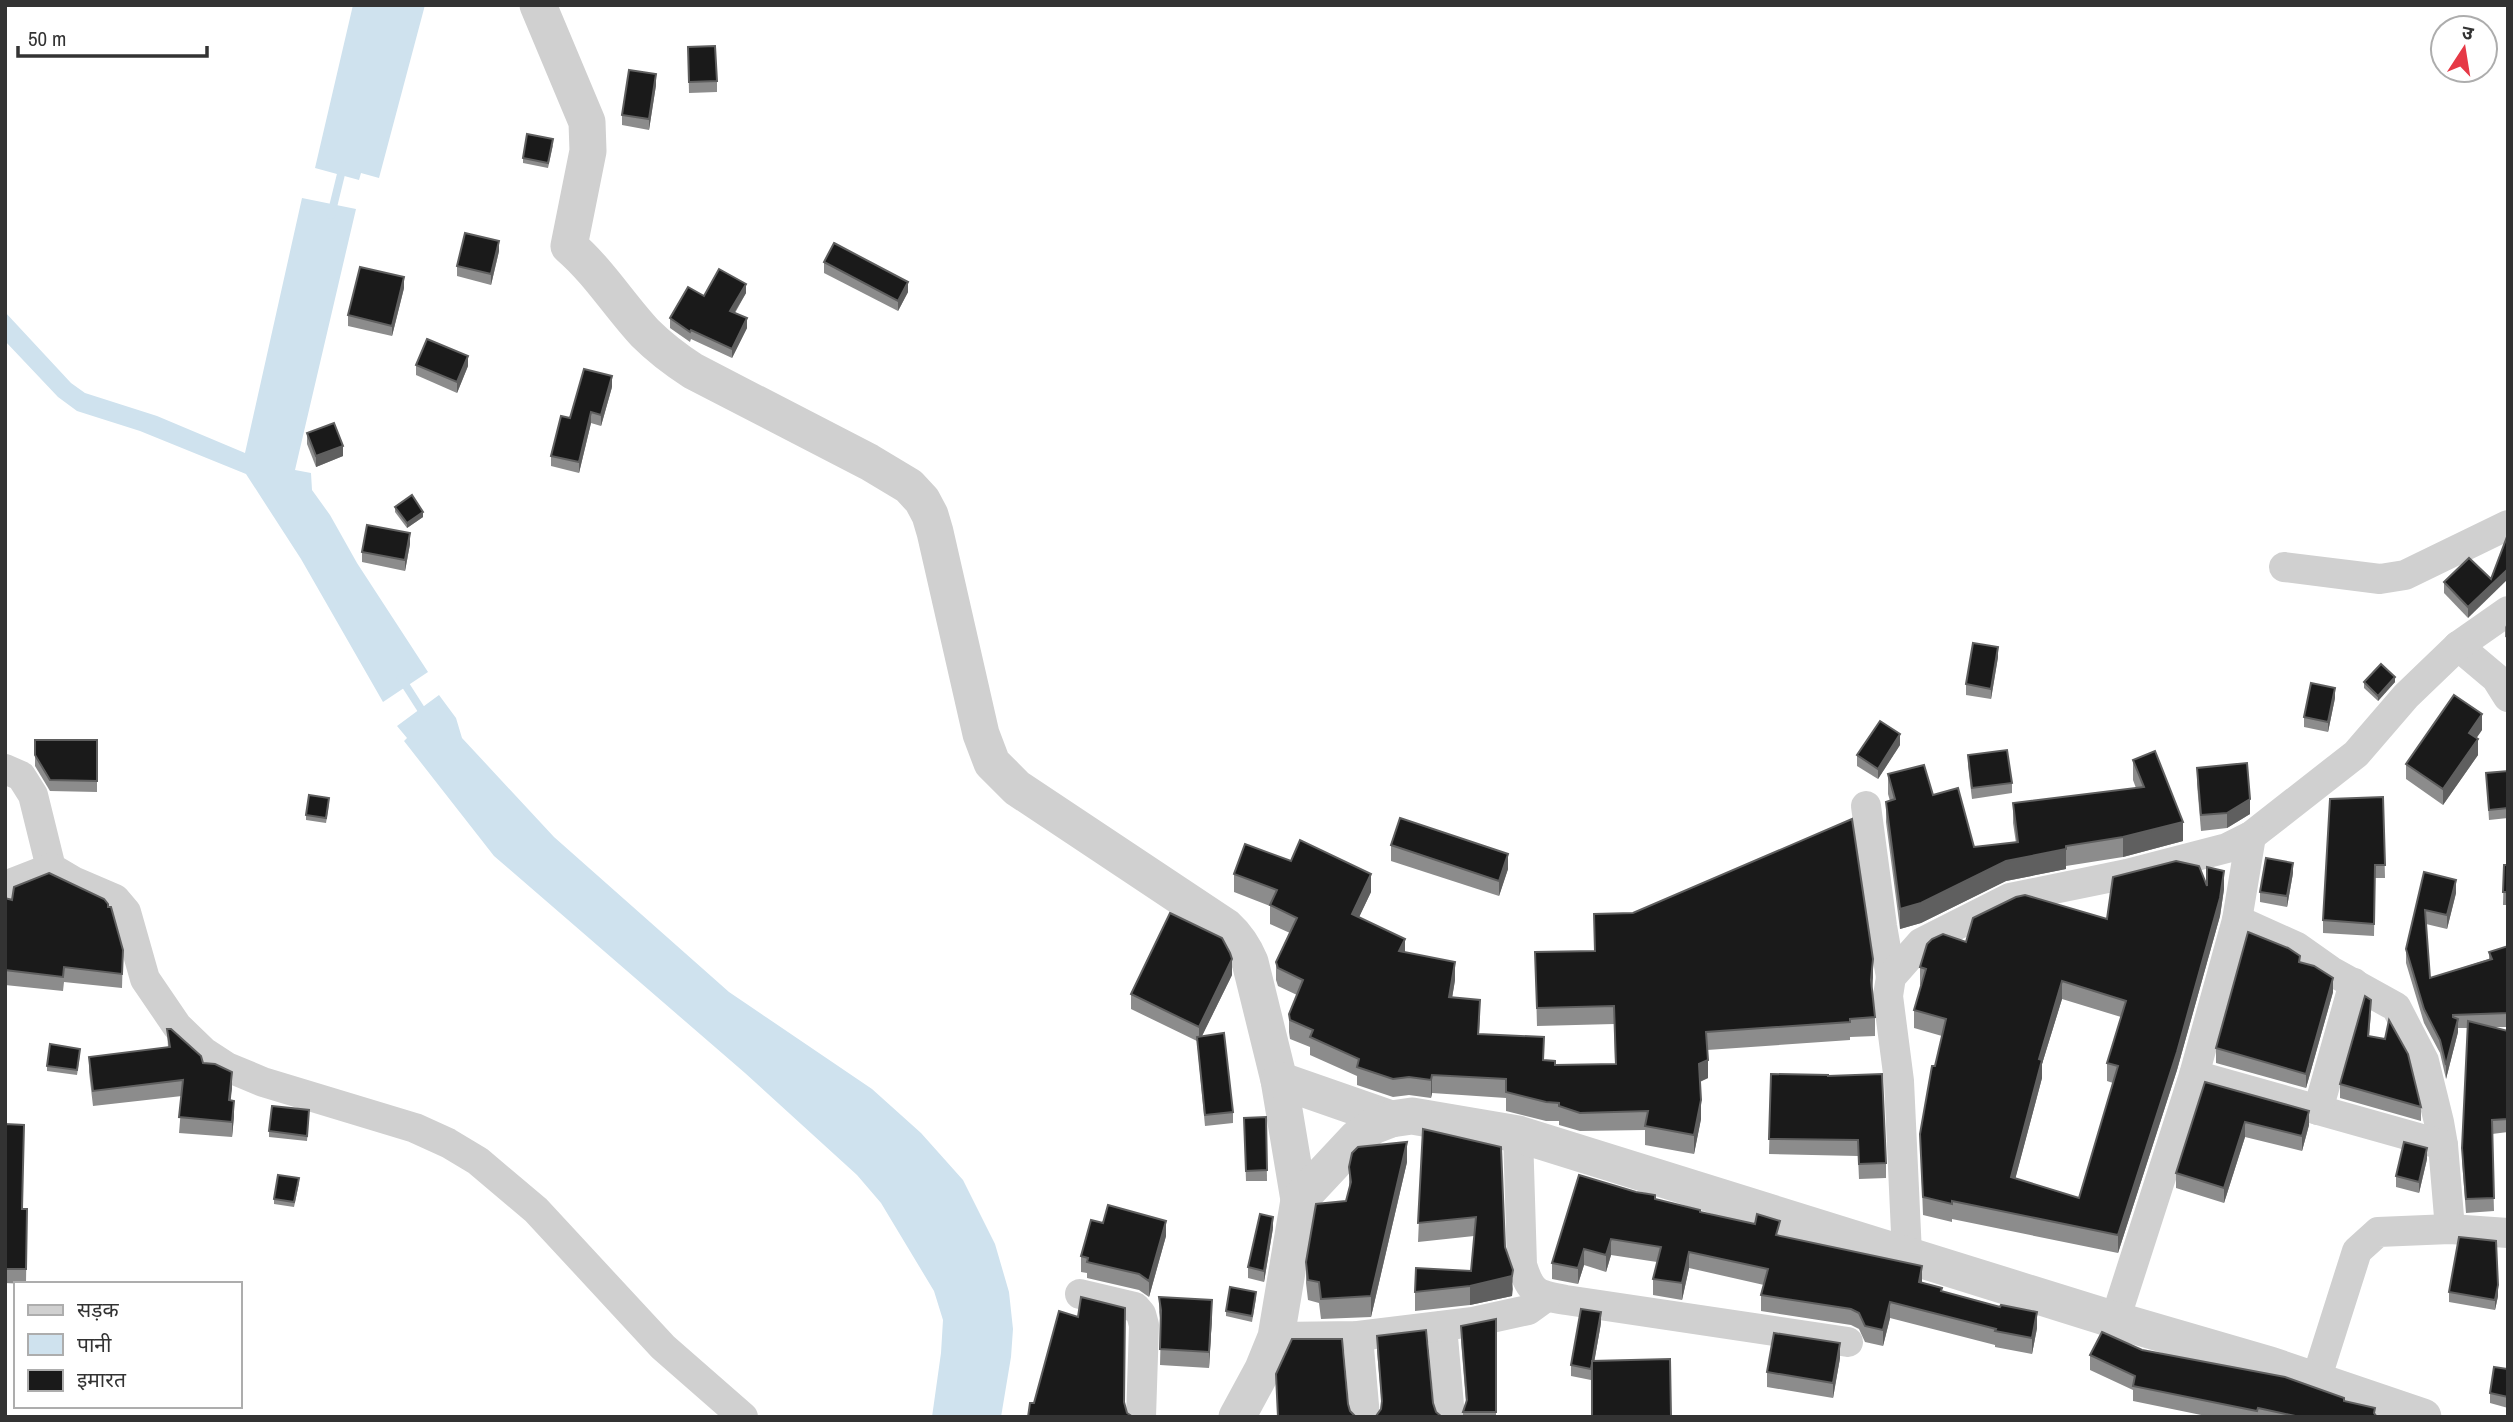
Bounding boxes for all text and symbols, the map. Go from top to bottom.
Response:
scale bar [18,14,206,58]
north arrow [2429,14,2499,84]
text: उ [2459,18,2477,46]
text: 50 m [28,24,66,53]
legend [14,1282,242,1408]
text: सड़क [77,1295,119,1324]
text: पानी [77,1330,112,1359]
text: इमारत [77,1365,127,1394]

